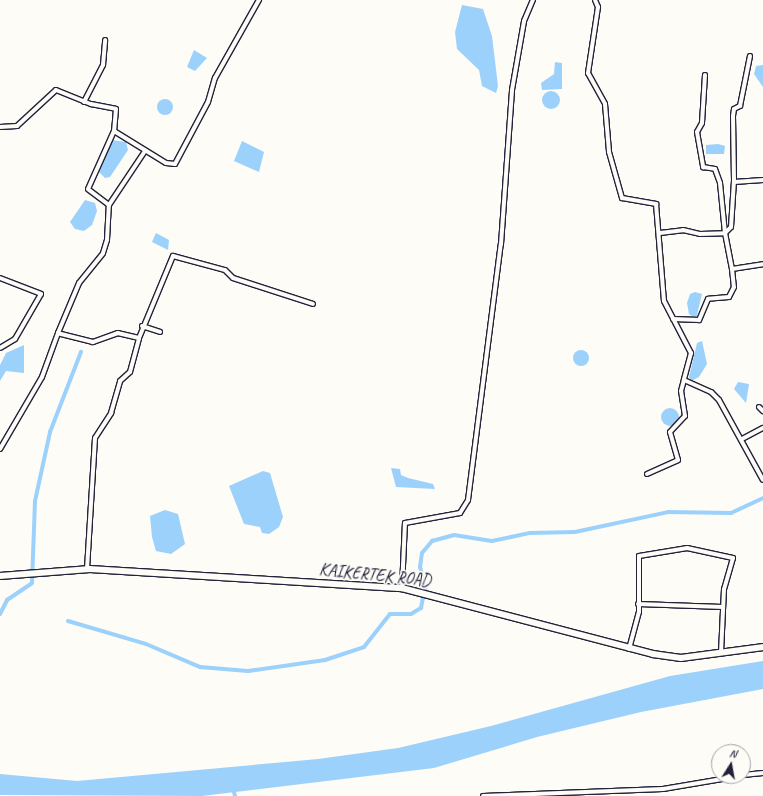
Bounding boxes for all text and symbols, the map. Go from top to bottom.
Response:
street label: KAIKERTEK ROAD [317,559,433,591]
north arrow [711,744,751,784]
text: N [728,746,738,761]

